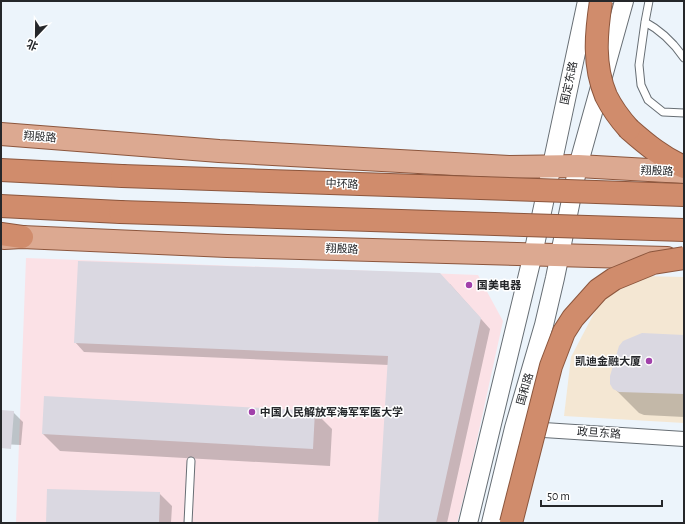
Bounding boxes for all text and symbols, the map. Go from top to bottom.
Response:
north arrow [16,16,56,56]
text: 北 [25,38,40,52]
street label: 国定东路 [558,60,579,106]
street label: 翔殷路 [23,129,57,144]
street label: 翔殷路 [640,164,674,177]
street label: 中环路 [325,177,359,190]
street label: 翔殷路 [325,242,359,255]
place label: 国美电器 [477,279,522,291]
marker: 国美电器 [464,280,474,290]
place label: 凯迪金融大厦 [575,355,641,367]
marker: 凯迪金融大厦 [644,356,654,366]
street label: 国和路 [514,371,535,406]
place label: 中国人民解放军海军军医大学 [260,406,403,418]
marker: 中国人民解放军海军军医大学 [247,407,257,417]
street label: 政旦东路 [577,425,621,440]
scale bar [541,482,662,508]
text: 50 m [547,490,570,502]

